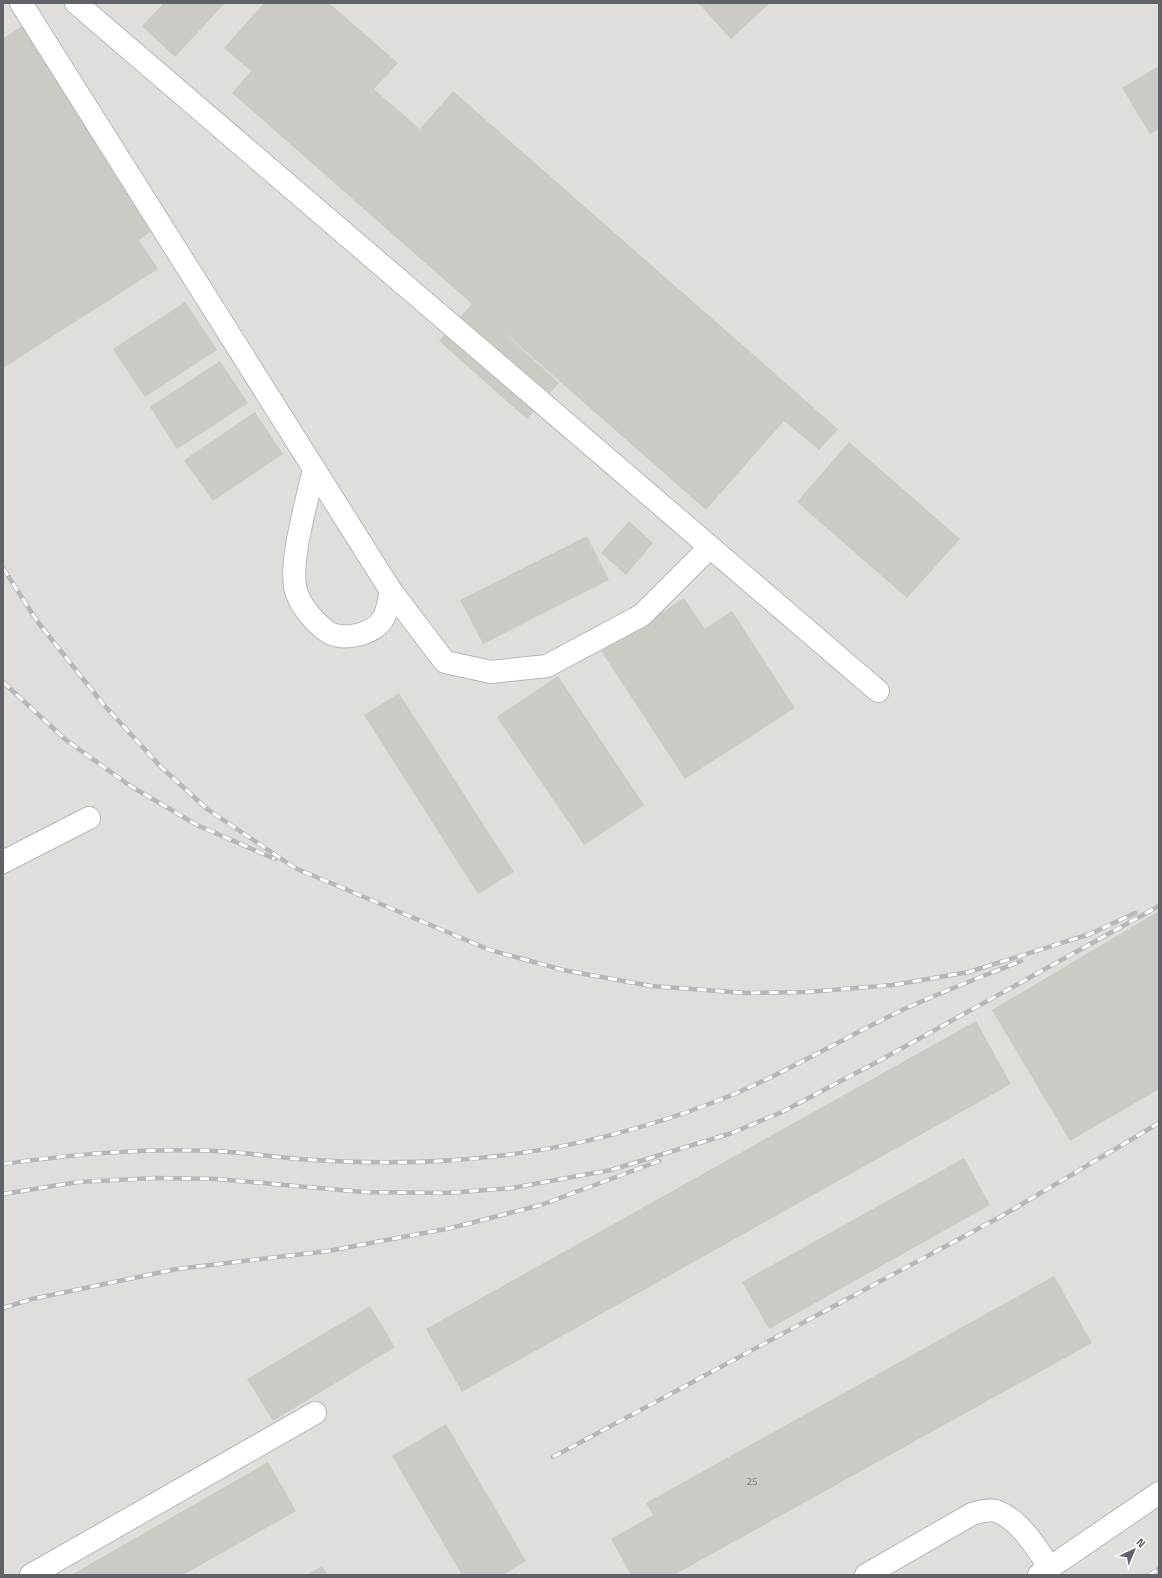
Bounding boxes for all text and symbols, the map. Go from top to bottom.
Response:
house number: 25 [746,1474,758,1489]
north arrow [1114,1530,1154,1570]
text: N [1133,1534,1149,1551]

